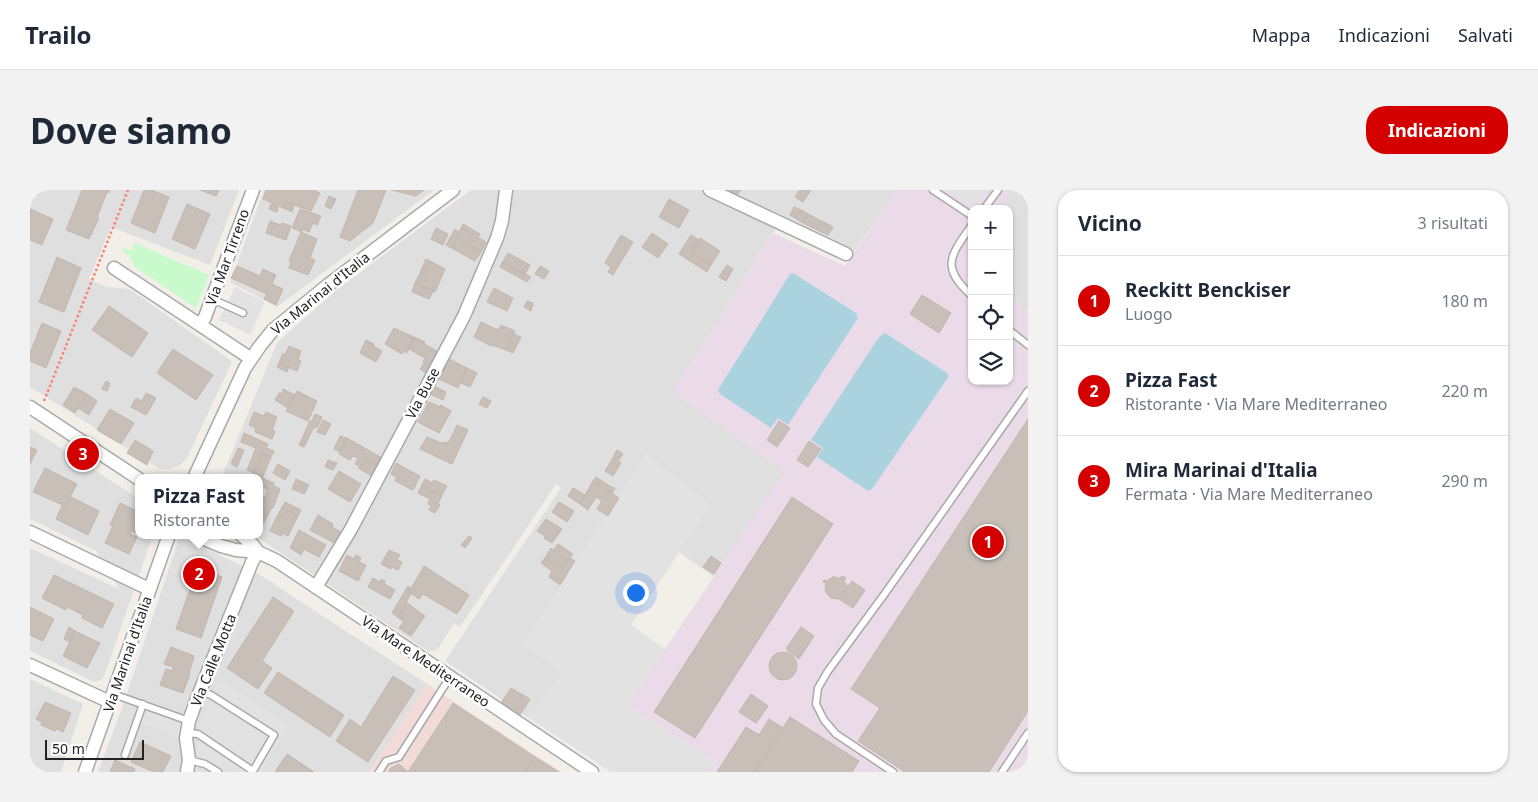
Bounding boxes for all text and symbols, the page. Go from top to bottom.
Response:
text: Trailo [25,18,92,51]
text: Mappa [1252,23,1311,47]
text: Indicazioni [1339,23,1430,47]
text: Salvati [1458,23,1513,47]
button: Indicazioni [1366,106,1508,154]
text: Dove siamo [30,107,232,154]
map controls [968,205,1013,385]
button: + [968,205,1013,250]
street label: Via Mar Tirreno [201,206,253,308]
text: Vicino [1078,209,1142,237]
text: 3 risultati [1418,212,1488,234]
street label: Via Marinai d'Italia [267,247,373,339]
button: − [968,250,1013,295]
text: Reckitt Benckiser [1125,277,1290,303]
text: 1 [1089,290,1099,312]
text: 180 m [1441,290,1488,312]
button: locate [968,295,1013,340]
text: Luogo [1125,303,1172,325]
button: layers [968,340,1013,385]
street label: Via Buse [400,364,444,422]
text: Pizza Fast [1125,367,1217,393]
text: 2 [1089,380,1099,402]
text: 220 m [1441,380,1488,402]
text: Ristorante · Via Mare Mediterraneo [1125,393,1387,415]
pin: 3 [67,435,99,473]
text: Mira Marinai d'Italia [1125,457,1318,483]
text: 3 [1089,470,1099,492]
text: 290 m [1441,470,1488,492]
popup [135,474,263,539]
text: Pizza Fast [153,483,245,509]
text: Fermata · Via Mare Mediterraneo [1125,483,1373,505]
text: Ristorante [153,509,230,531]
pin: 1 [972,523,1004,561]
pin: 2 [183,555,215,593]
your location [623,580,649,606]
street label: Via Marinai d'Italia [98,593,156,715]
street label: Via Calle Motta [186,611,240,709]
street label: Via Mare Mediterraneo [358,611,494,711]
scale bar [45,737,144,760]
text: 50 m [52,739,85,758]

